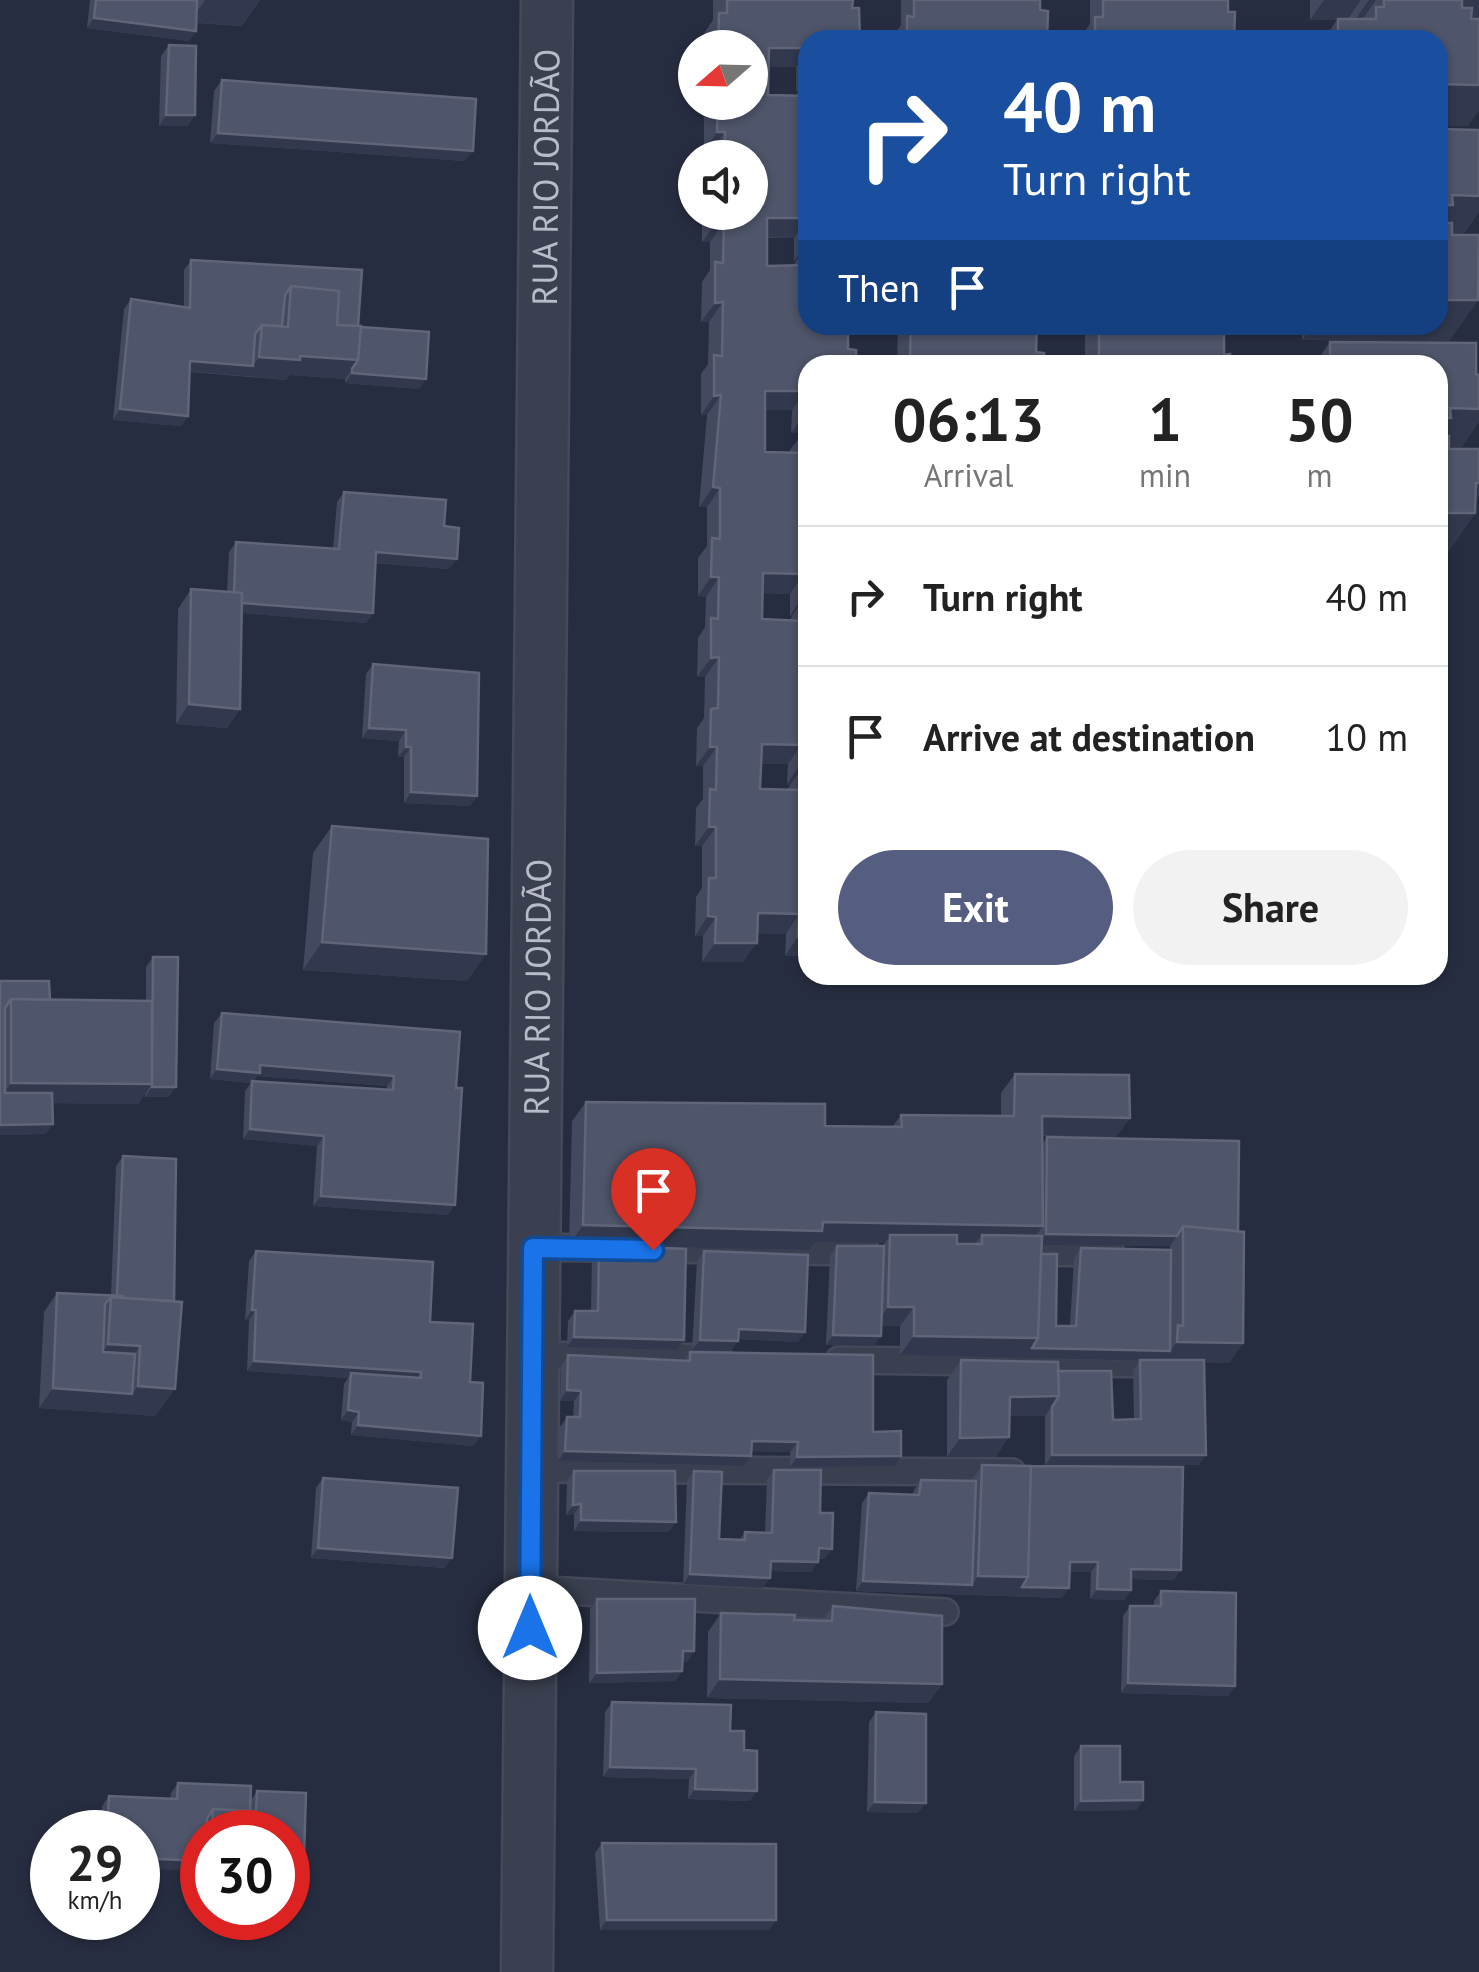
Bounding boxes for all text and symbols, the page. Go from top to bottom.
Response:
north arrow [678,30,768,120]
map controls [678,30,768,230]
street label: RUA RIO JORDÃO [521,48,570,306]
text: 40 m [1003,61,1156,151]
icon: right [838,70,968,200]
button: sound [678,140,768,230]
text: Turn right [1003,149,1191,207]
icon: arrive [940,260,995,315]
text: Then [838,263,920,312]
text: 06:13 [892,380,1045,458]
text: 1 [1148,380,1182,458]
text: 50 [1286,380,1354,458]
text: Arrival [924,454,1013,496]
text: min [1139,454,1191,496]
text: m [1307,454,1333,496]
icon: right [838,569,893,624]
text: Turn right [923,572,1083,621]
text: 40 m [1326,572,1408,621]
icon: arrive [838,709,893,764]
text: Arrive at destination [923,712,1255,761]
text: 10 m [1326,712,1408,761]
button: Exit [838,850,1113,965]
button: Share [1133,850,1408,965]
street label: RUA RIO JORDÃO [513,858,561,1116]
pin [611,1148,696,1251]
icon: arrive [626,1163,681,1218]
position arrow [478,1576,582,1680]
speed limit sign: 30 [180,1810,310,1940]
text: 29 [67,1830,123,1895]
text: km/h [68,1884,122,1916]

